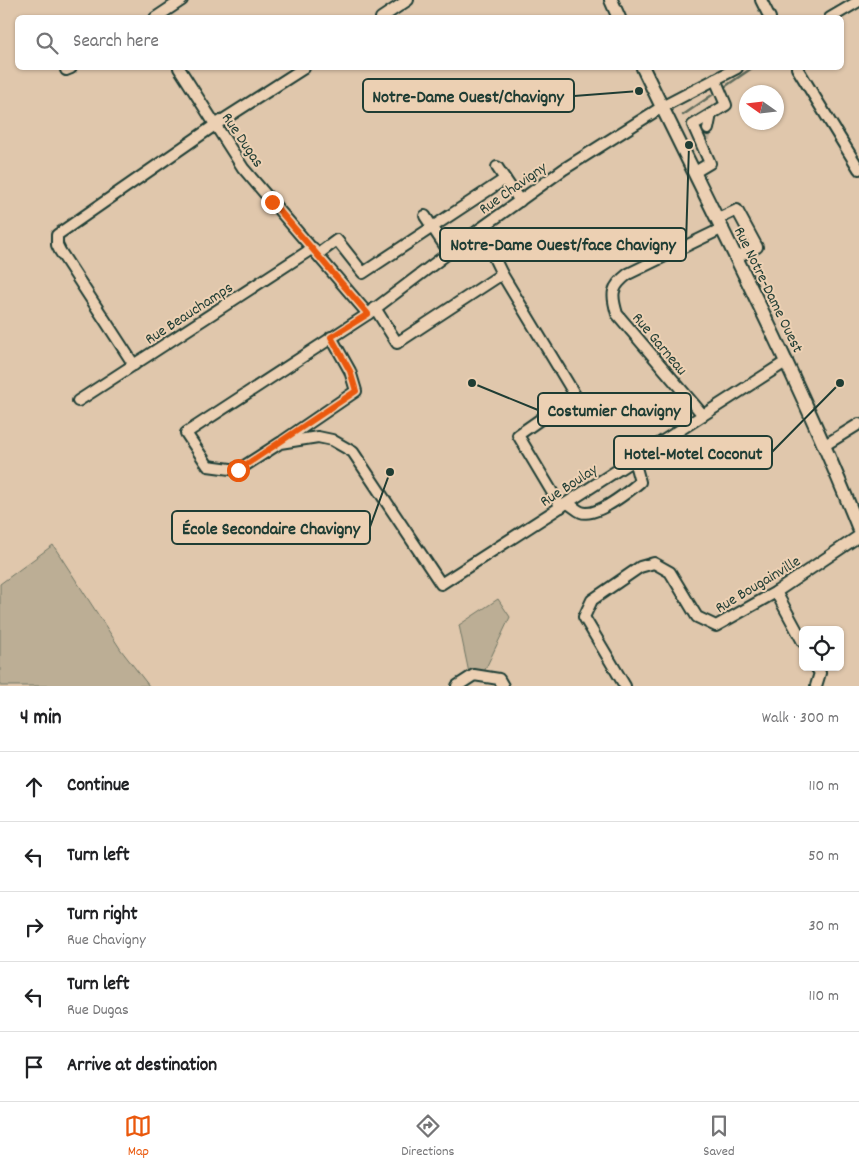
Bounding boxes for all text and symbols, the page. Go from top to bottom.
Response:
search box [15,15,844,70]
icon: search [33,29,61,57]
text: Search here [73,29,159,56]
callout: Notre-Dame Ouest/Chavigny [363,79,574,112]
north arrow [739,85,784,130]
text: Notre-Dame Ouest/Chavigny [372,86,565,111]
street label: Rue Dugas [215,108,269,173]
street label: Rue Chavigny [475,157,553,221]
route end [261,191,284,214]
street label: Rue Notre-Dame Ouest [727,223,808,357]
callout: Notre-Dame Ouest/face Chavigny [440,228,686,261]
text: Notre-Dame Ouest/face Chavigny [450,234,677,259]
street label: Rue Beauchamps [141,277,238,351]
street label: Rue Garneau [626,308,692,381]
callout: Costumier Chavigny [538,393,691,426]
text: Costumier Chavigny [547,400,681,425]
callout: Hotel-Motel Coconut [614,436,772,469]
text: Hotel-Motel Coconut [624,443,763,468]
route start [227,459,250,482]
street label: Rue Boulay [536,459,603,513]
callout: École Secondaire Chavigny [172,511,370,544]
text: École Secondaire Chavigny [182,518,361,543]
street label: Rue Bougainville [711,551,805,620]
map controls [799,626,844,671]
button: locate [799,626,844,671]
text: 4 min [20,704,62,734]
text: Walk · 300 m [762,707,839,730]
icon: ahead [20,773,48,801]
text: Continue [67,773,129,800]
text: 110 m [809,775,839,798]
icon: left [20,843,48,871]
text: Turn left [67,843,130,870]
text: 50 m [808,845,839,868]
text: Turn right [67,902,138,929]
icon: right [20,913,48,941]
text: 30 m [809,915,839,938]
text: Rue Chavigny [67,929,146,952]
text: Turn left [67,972,130,999]
icon: left [20,983,48,1011]
text: 110 m [809,985,839,1008]
text: Rue Dugas [67,999,129,1022]
icon: arrive [20,1053,48,1081]
text: Arrive at destination [67,1053,217,1080]
tab: Map [124,1112,152,1162]
tab: Directions [401,1112,454,1162]
tab: Saved [703,1112,735,1162]

